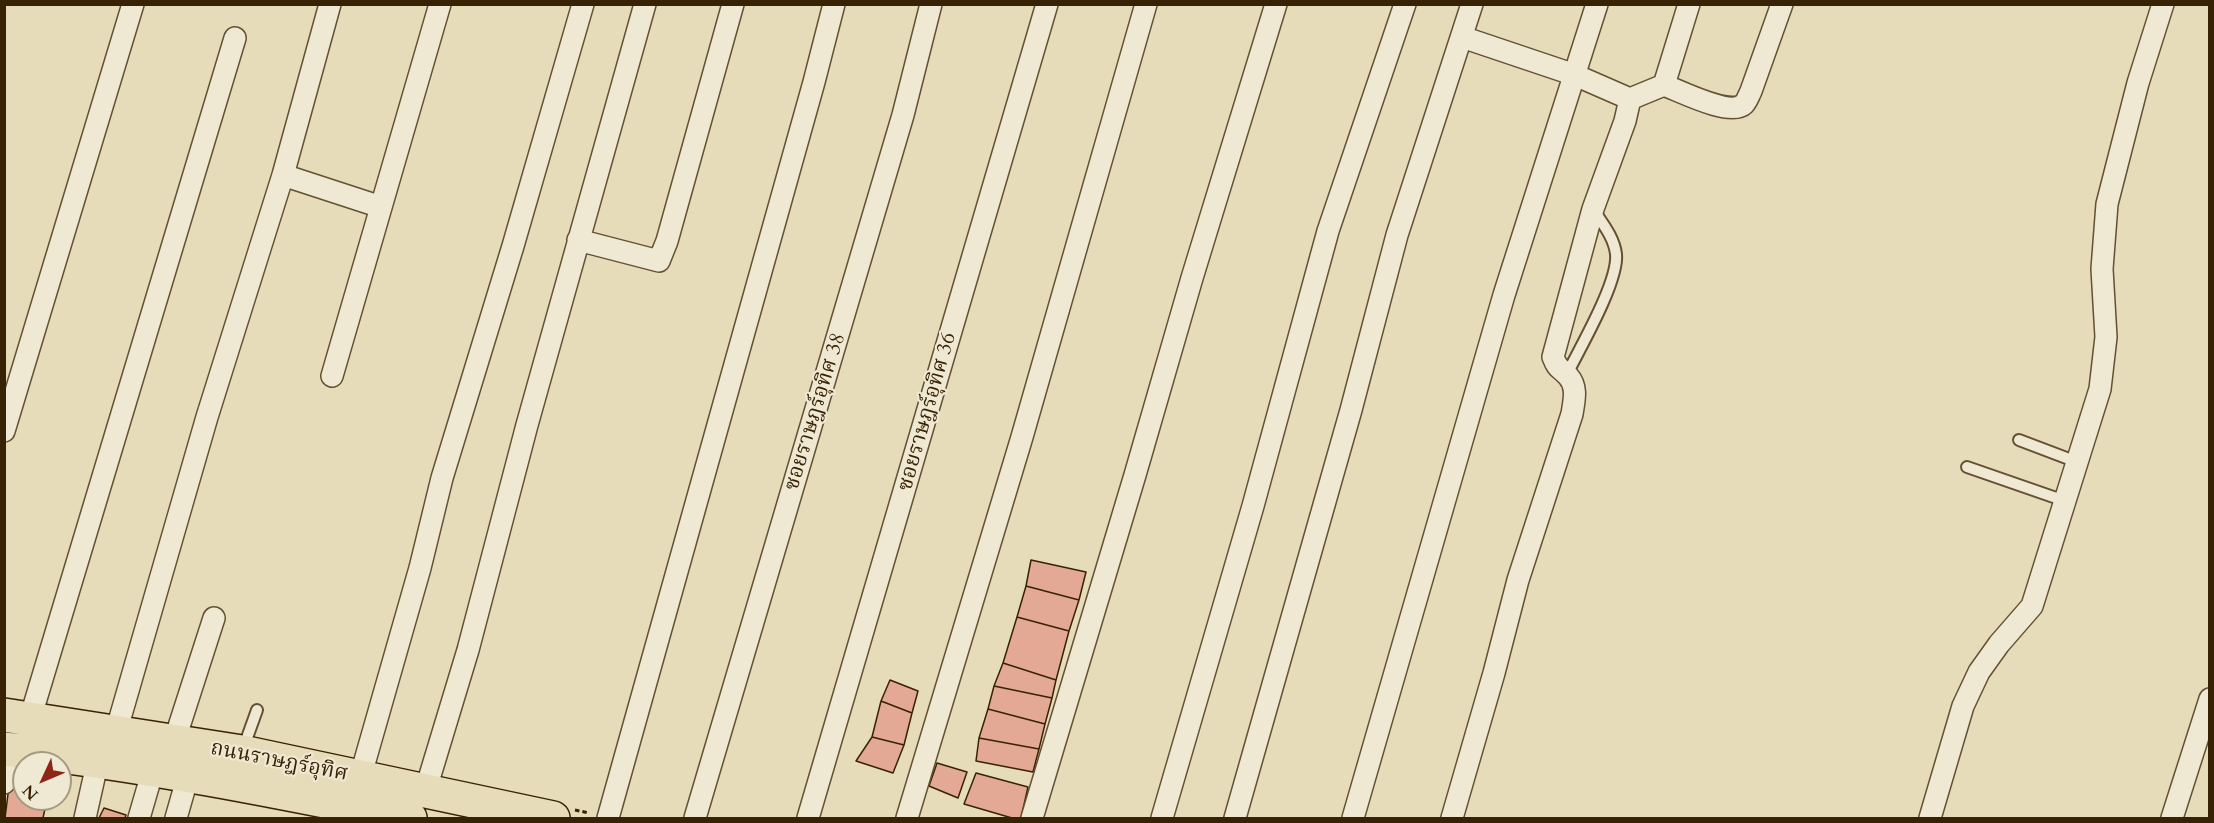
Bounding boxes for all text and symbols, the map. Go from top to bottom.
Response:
street label: ซอยราษฎร์อุทิศ 38 [780,330,852,494]
street label: ซอยราษฎร์อุทิศ 36 [893,330,963,494]
street label: ถนนราษฎร์อุทิศ [208,736,350,788]
north arrow [12,751,72,811]
text: N [18,779,43,805]

